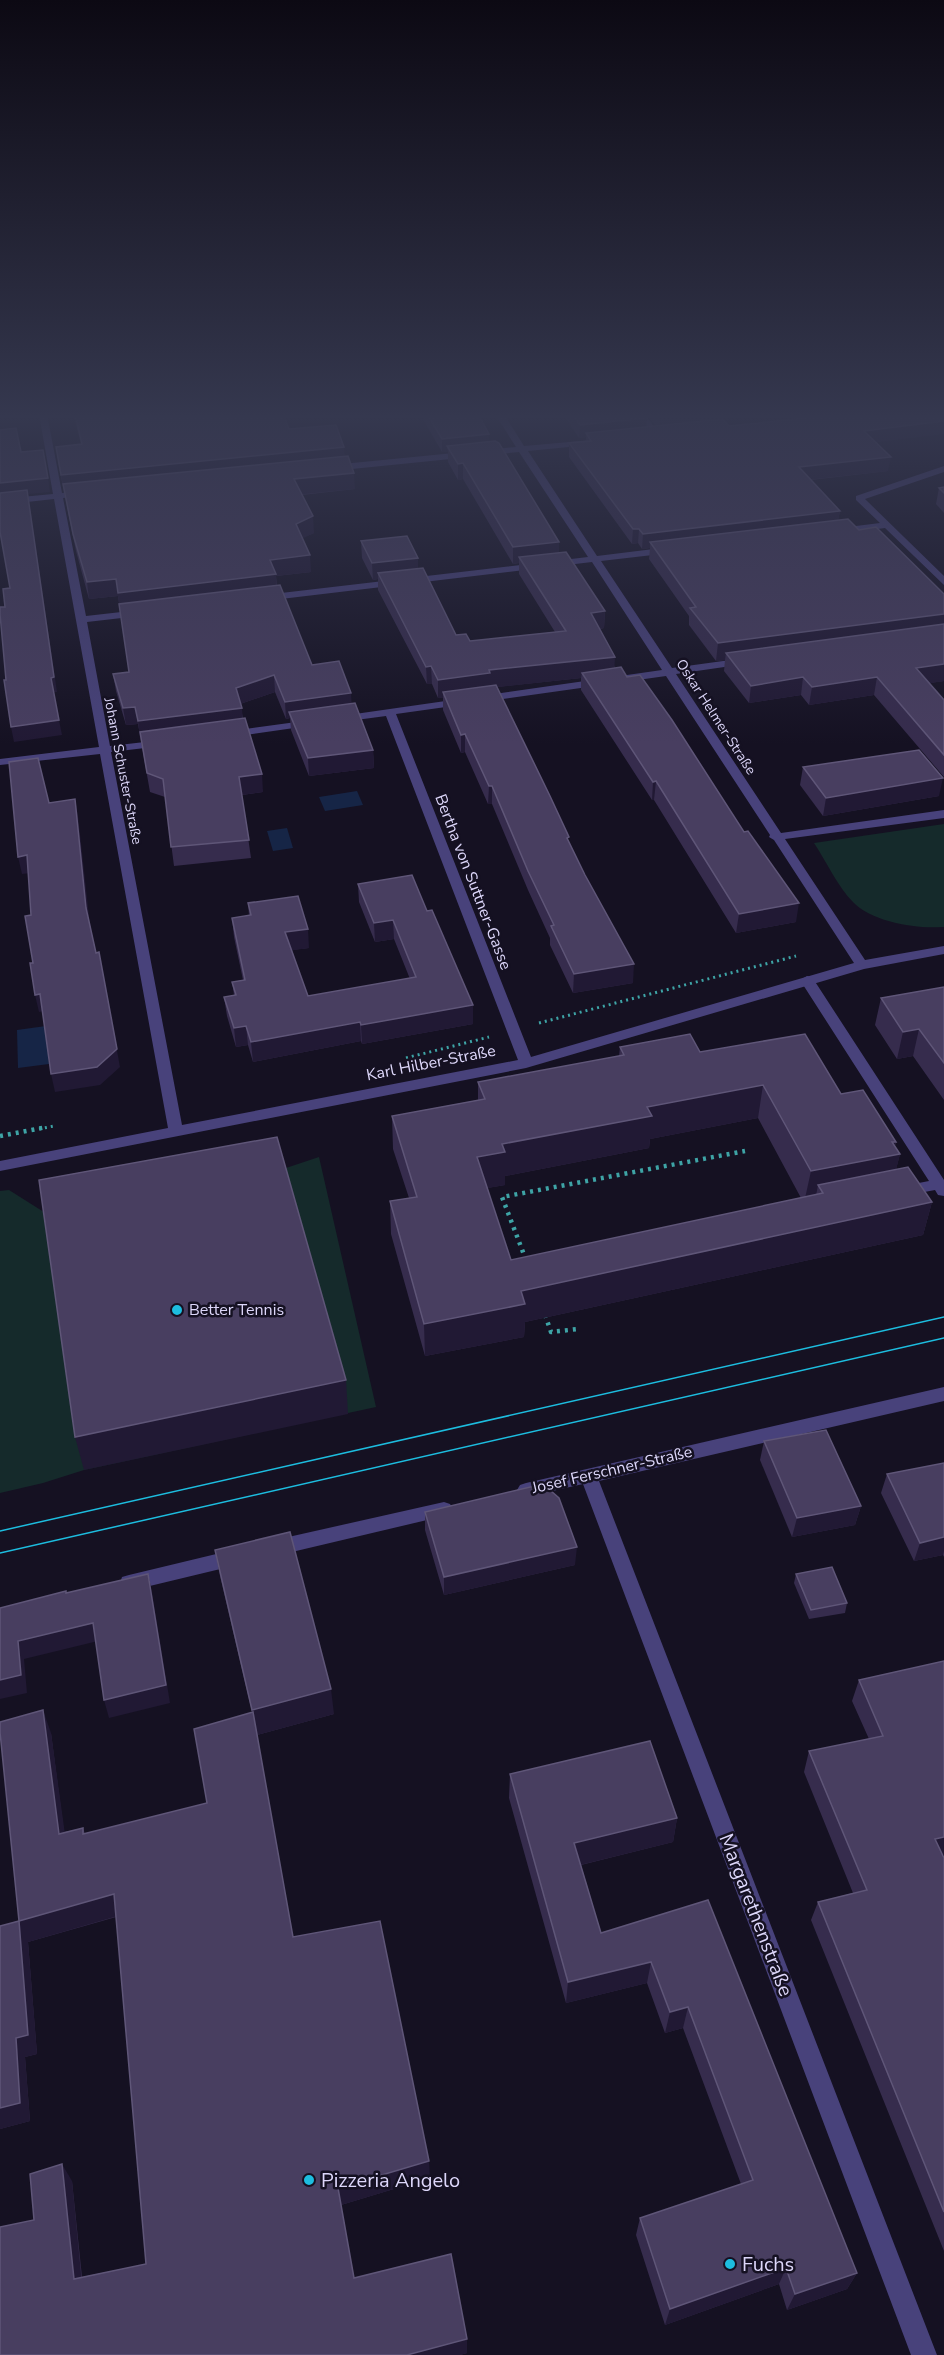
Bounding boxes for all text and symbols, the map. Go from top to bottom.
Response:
street label: Oskar Helmer-Straße [671,655,761,779]
street label: Johann Schuster-Straße [99,695,147,846]
street label: Bertha von Suttner-Gasse [429,791,517,973]
street label: Karl Hilber-Straße [364,1040,498,1086]
place label: Better Tennis [189,1299,284,1321]
marker: Better Tennis [170,1303,184,1317]
street label: Josef Ferschner-Straße [529,1441,694,1499]
street label: Margarethenstraße [713,1830,799,2000]
place label: Pizzeria Angelo [321,2167,460,2194]
marker: Pizzeria Angelo [302,2173,316,2187]
place label: Fuchs [742,2251,794,2278]
marker: Fuchs [723,2257,737,2271]

